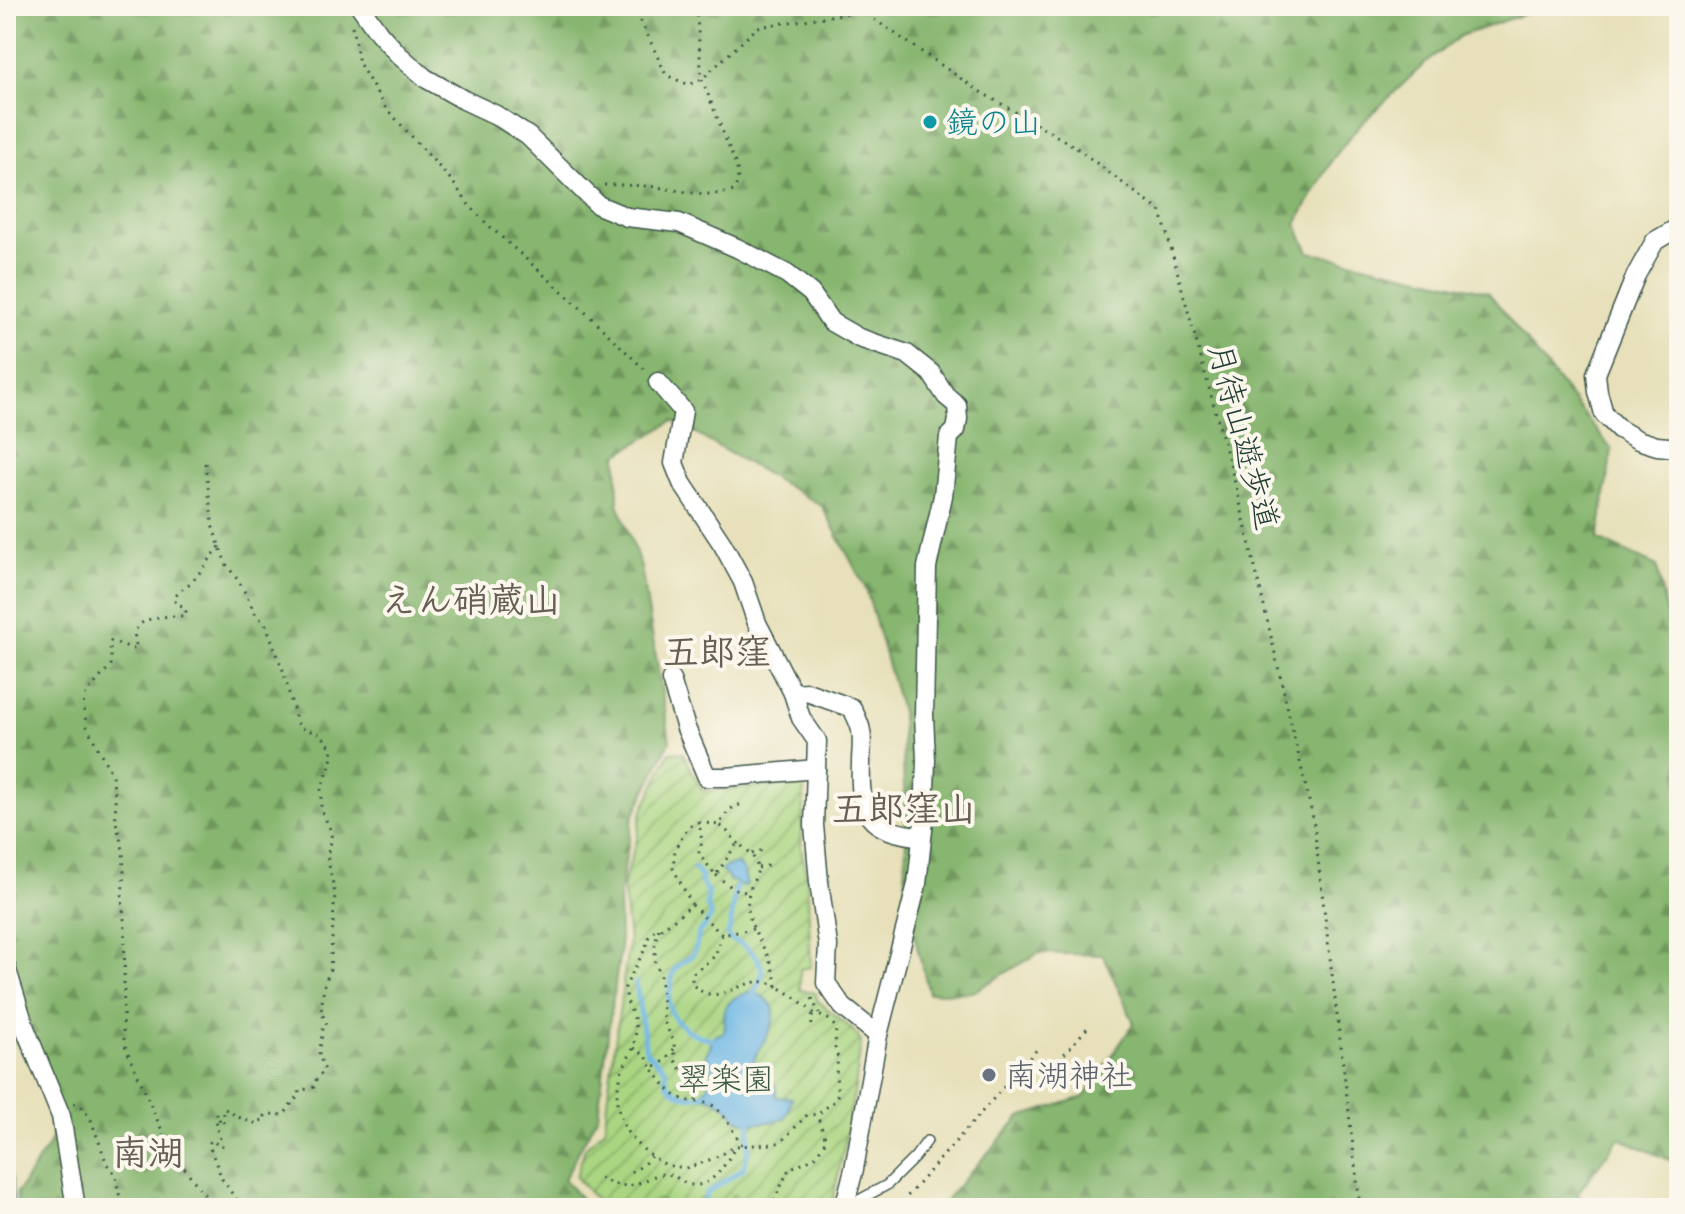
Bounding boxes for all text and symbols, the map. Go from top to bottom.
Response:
place label: 鏡の山 [946,102,1042,149]
marker: 鏡の山 [921,113,939,131]
street label: 月待山遊歩道 [1193,338,1288,536]
district label: えん硝蔵山 [381,577,561,630]
district label: 五郎窪 [663,629,771,682]
district label: 五郎窪山 [832,786,976,839]
place label: 南湖神社 [1005,1055,1133,1102]
park label: 翠楽園 [678,1059,774,1106]
marker: 南湖神社 [980,1066,998,1084]
district label: 南湖 [112,1130,184,1183]

